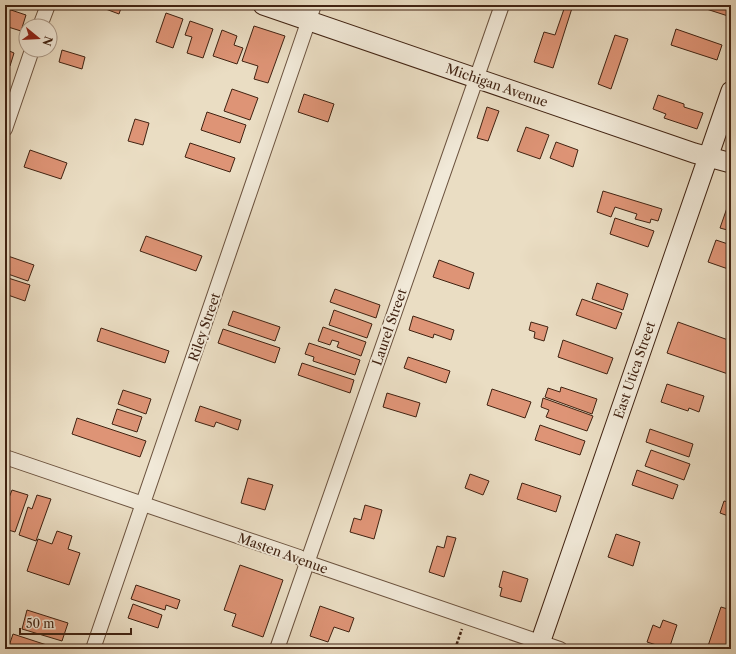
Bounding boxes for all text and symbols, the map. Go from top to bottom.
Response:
north arrow [18,18,58,58]
text: N [39,34,56,48]
street label: Michigan Avenue [444,60,550,110]
street label: Laurel Street [368,286,410,367]
street label: Riley Street [185,290,223,363]
street label: East Utica Street [610,319,658,421]
street label: Masten Avenue [236,529,330,577]
scale bar [20,610,131,636]
text: 50 m [26,616,55,631]

